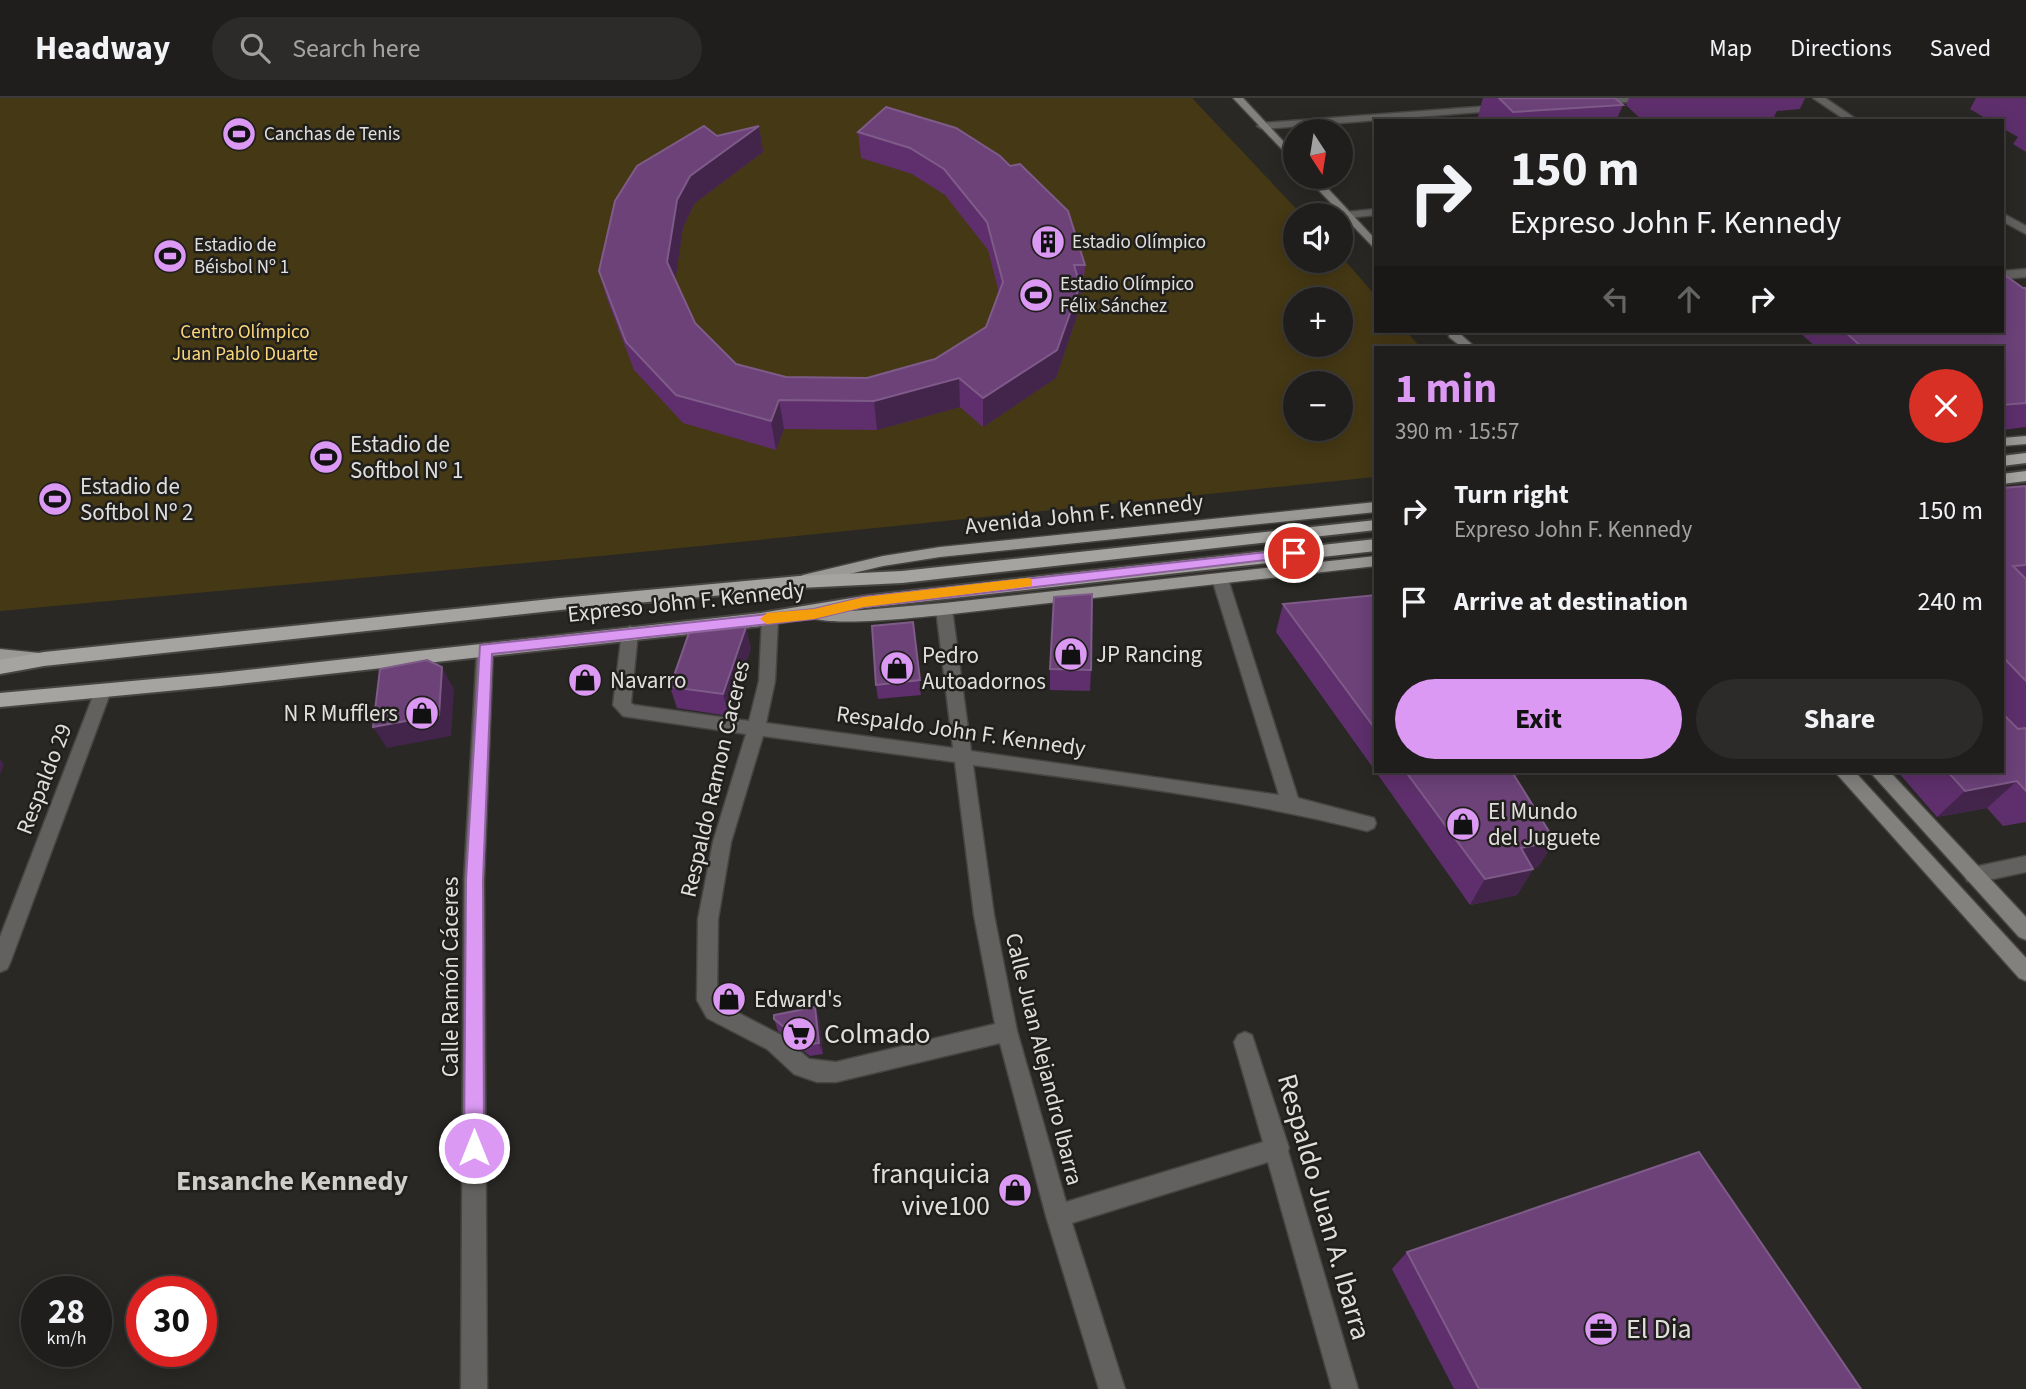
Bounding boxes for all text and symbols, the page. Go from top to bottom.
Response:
search box [212,17,702,80]
text: Headway [35,25,170,72]
icon: search [236,29,274,67]
text: Search here [292,30,420,67]
text: Map [1709,31,1752,66]
text: Directions [1790,31,1892,66]
text: Saved [1930,31,1991,66]
sports icon: Canchas de Tenis [220,115,258,153]
north arrow [1283,119,1353,189]
map controls [1283,119,1353,441]
place label: Canchas de Tenis [264,121,400,148]
text: 150 m [1510,135,1639,205]
icon: right [1395,147,1486,238]
text: Expreso John F. Kennedy [1510,200,1841,246]
button: sound [1283,203,1353,273]
building icon: Estadio Olímpico [1029,223,1067,261]
place label: Estadio Olímpico [1072,229,1206,256]
place label: Estadio de Béisbol Nº 1 [194,232,289,281]
sports icon: Estadio de Béisbol Nº 1 [151,237,189,275]
place label: Estadio Olímpico Félix Sánchez [1060,271,1194,320]
sports icon: Estadio Olímpico Félix Sánchez [1017,276,1055,314]
icon: left [1597,280,1635,318]
icon: ahead [1670,280,1708,318]
icon: right [1743,280,1781,318]
button: + [1283,287,1353,357]
park label: Centro Olímpico Juan Pablo Duarte [172,319,318,368]
text: 1 min [1395,359,1497,419]
button: close [1909,369,1983,443]
button: − [1283,371,1353,441]
text: 390 m · 15:57 [1395,415,1519,448]
place label: Estadio de Softbol Nº 1 [350,428,463,487]
sports icon: Estadio de Softbol Nº 1 [307,438,345,476]
place label: Estadio de Softbol Nº 2 [80,470,193,529]
text: Turn right [1454,476,1569,513]
sports icon: Estadio de Softbol Nº 2 [36,480,74,518]
street label: Avenida John F. Kennedy [963,485,1205,543]
icon: right [1395,492,1433,530]
text: 150 m [1917,492,1983,529]
text: Expreso John F. Kennedy [1454,513,1692,546]
pin [1264,523,1324,583]
icon: arrive [1275,534,1313,572]
street label: Expreso John F. Kennedy [566,573,806,631]
icon: arrive [1395,583,1433,621]
text: Arrive at destination [1454,583,1688,620]
text: 240 m [1917,583,1983,620]
shop icon: JP Rancing [1052,635,1090,673]
place label: JP Rancing [1096,638,1203,671]
place label: Pedro Autoadornos [922,639,1046,698]
shop icon: Pedro Autoadornos [878,649,916,687]
street label: Respaldo Ramon Caceres [672,657,758,901]
shop icon: Navarro [566,661,604,699]
place label: Navarro [610,664,687,697]
button: Exit [1395,679,1682,759]
button: Share [1696,679,1983,759]
shop icon: N R Mufflers [403,694,441,732]
place label: N R Mufflers [284,697,398,730]
street label: Respaldo John F. Kennedy [834,697,1088,765]
street label: Respaldo 29 [8,719,80,839]
place label: El Mundo del Juguete [1488,795,1600,854]
shop icon: El Mundo del Juguete [1444,805,1482,843]
street label: Calle Ramón Cáceres [434,877,467,1077]
street label: Calle Juan Alejandro lbarra [997,929,1091,1189]
shop icon: Edward's [710,980,748,1018]
place label: Edward's [754,983,842,1016]
place label: Colmado [824,1014,930,1054]
supermarket icon: Colmado [780,1015,818,1053]
street label: Respaldo Juan A. Ibarra [1267,1069,1381,1345]
position arrow [437,1111,511,1185]
place label: franquicia vive100 [872,1154,990,1226]
district label: Ensanche Kennedy [176,1161,408,1201]
shop icon: franquicia vive100 [996,1171,1034,1209]
speed limit sign: 30 [126,1276,217,1367]
text: 28 [48,1287,85,1337]
place label: El Dia [1626,1309,1692,1349]
office icon: El Dia [1582,1310,1620,1348]
text: km/h [47,1326,86,1351]

